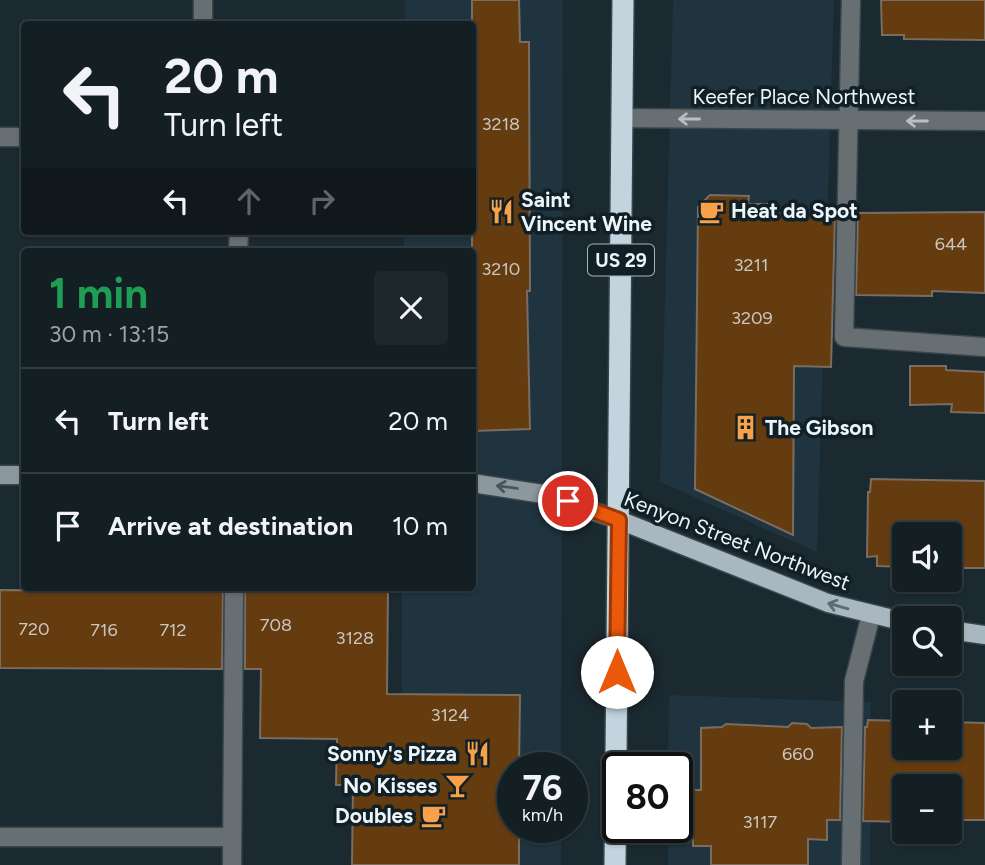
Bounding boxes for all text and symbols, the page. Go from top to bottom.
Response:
text: 20 m [164,46,279,105]
icon: left [49,49,140,140]
street label: Keefer Place Northwest [693,84,916,109]
text: Turn left [164,106,283,144]
one-way arrow [678,112,701,126]
house number: 3218 [482,113,520,135]
one-way arrow [906,114,929,128]
icon: left [157,182,195,220]
icon: ahead [230,182,268,220]
icon: right [303,182,341,220]
place label: Saint Vincent Wine [521,187,652,236]
cafe icon: Heat da Spot [697,197,725,225]
restaurant icon: Saint Vincent Wine [487,198,515,226]
place label: Heat da Spot [731,198,858,223]
house number: 644 [935,233,967,255]
road number: US 29 [588,244,654,276]
house number: 3211 [734,254,768,276]
house number: 3210 [482,258,520,280]
text: 1 min [49,268,148,319]
button: close [374,271,448,345]
house number: 3209 [731,307,773,329]
text: 30 m · 13:15 [49,320,169,348]
icon: left [49,402,87,440]
text: Turn left [108,405,209,437]
text: 20 m [388,405,448,437]
building icon: The Gibson [731,414,759,442]
place label: The Gibson [765,415,873,440]
pin [538,471,598,531]
one-way arrow [496,480,518,493]
icon: arrive [549,482,587,520]
street label: Kenyon Street Northwest [621,486,854,595]
icon: arrive [49,507,87,545]
text: Arrive at destination [108,510,353,542]
text: 10 m [392,510,448,542]
map controls [892,522,962,844]
button: sound [892,522,962,592]
one-way arrow [828,598,850,611]
button: search [892,606,962,676]
house number: 708 [260,614,292,636]
house number: 720 [18,618,50,640]
house number: 716 [90,619,118,641]
house number: 712 [159,619,187,641]
house number: 3128 [336,627,374,649]
position arrow [580,635,654,709]
button: + [892,690,962,760]
house number: 3124 [431,704,469,726]
restaurant icon: Sonny's Pizza [463,740,491,768]
place label: Sonny's Pizza [327,741,457,766]
house number: 660 [782,743,814,765]
speed limit sign: 80 [602,752,693,843]
text: 76 [523,767,562,809]
bar icon: No Kisses [443,772,471,800]
place label: No Kisses [343,773,437,798]
button: − [892,774,962,844]
cafe icon: Doubles [419,802,447,830]
place label: Doubles [335,803,413,828]
text: km/h [522,804,563,826]
house number: 3117 [743,811,777,833]

